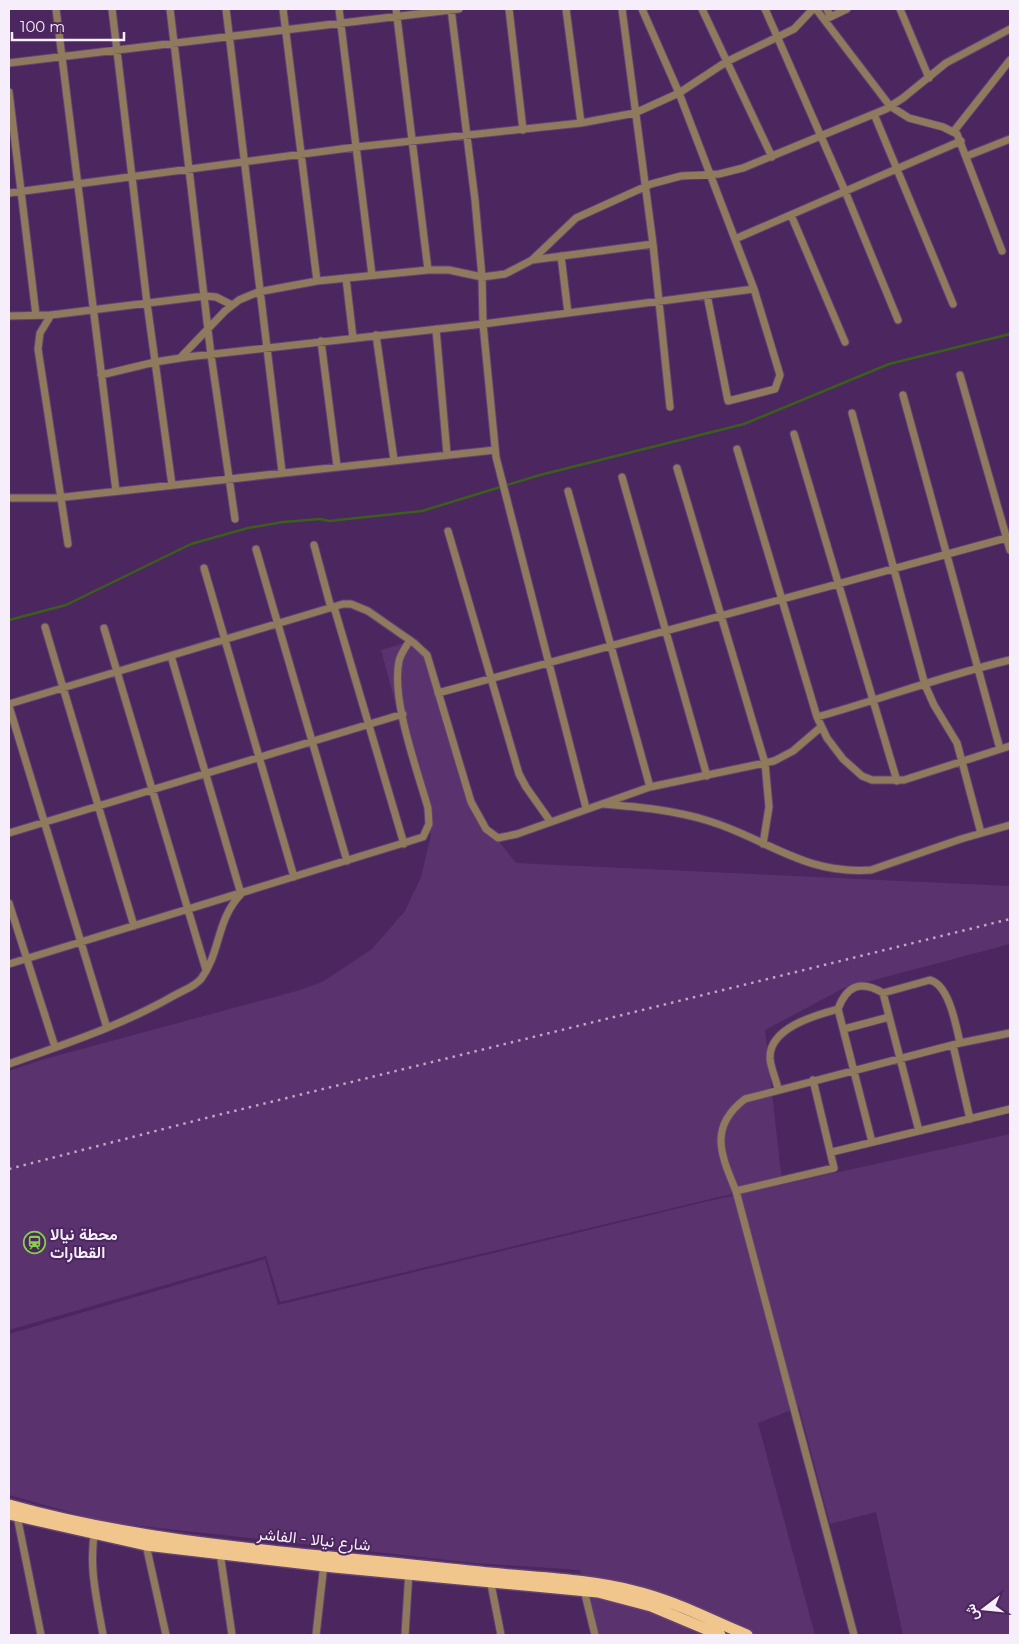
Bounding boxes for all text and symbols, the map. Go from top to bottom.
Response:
scale bar [12,10,125,42]
text: 100 m [20,17,65,36]
place label: محطة نيالا القطارات [50,1225,118,1263]
station icon: محطة نيالا القطارات [22,1231,46,1255]
street label: شارع نيالا - الفاشر [255,1524,372,1557]
north arrow [959,1584,1009,1634]
text: ش [960,1602,982,1623]

